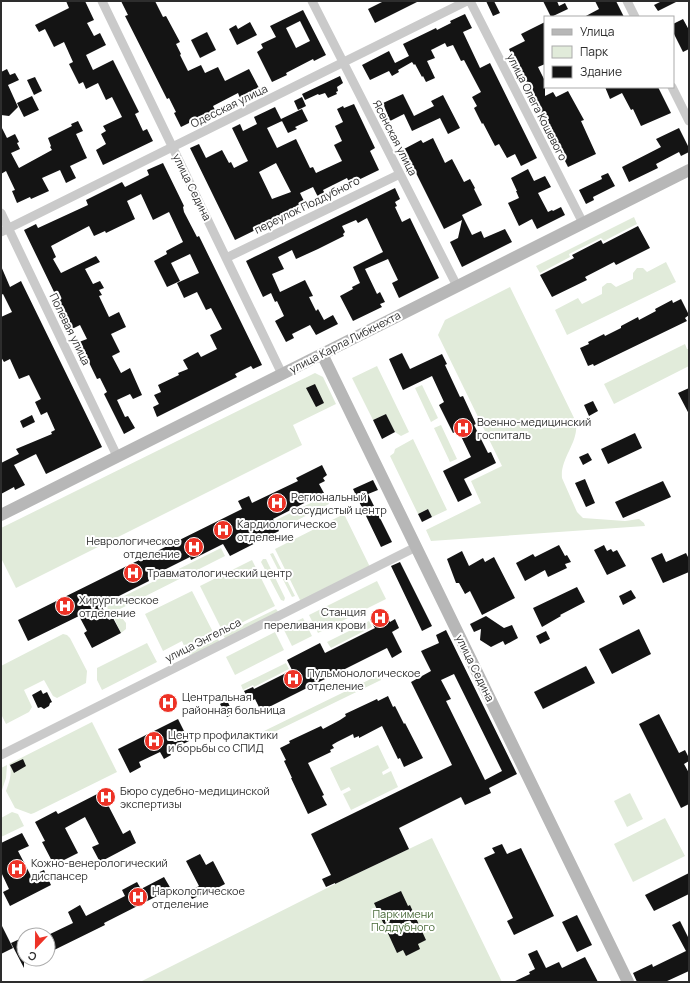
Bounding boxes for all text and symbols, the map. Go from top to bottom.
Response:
legend [544,16,674,88]
text: Улица [580,23,614,40]
text: Парк [580,43,609,60]
street label: улица Олега Кошевого [504,51,571,163]
text: Здание [580,63,622,80]
street label: Одесская улица [188,80,270,131]
street label: Ясенская улица [370,97,421,178]
street label: улица Седина [170,151,215,223]
street label: переулок Поддубного [252,172,362,237]
street label: Полевая улица [47,290,94,367]
street label: улица Карла Либкнехта [287,307,403,376]
place label: Военно-медицинский госпиталь [477,414,591,442]
hospital icon: Военно-медицинский госпиталь [452,417,474,439]
place label: Региональный сосудистый центр [291,489,387,517]
hospital icon: Региональный сосудистый центр [266,492,288,514]
place label: Кардиологическое отделение [237,516,337,544]
hospital icon: Кардиологическое отделение [212,519,234,541]
place label: Неврологическое отделение [86,533,181,561]
hospital icon: Неврологическое отделение [183,536,205,558]
hospital icon: Травматологический центр [122,562,144,584]
place label: Травматологический центр [147,565,292,580]
place label: Хирургическое отделение [79,592,159,620]
hospital icon: Хирургическое отделение [54,595,76,617]
place label: Станция переливания крови [264,604,366,632]
hospital icon: Станция переливания крови [369,607,391,629]
street label: улица Энгельса [162,614,243,665]
street label: улица Седина [453,632,498,704]
place label: Пульмонологическое отделение [307,665,421,693]
hospital icon: Пульмонологическое отделение [282,668,304,690]
place label: Центральная районная больница [182,689,285,717]
hospital icon: Центральная районная больница [157,692,179,714]
place label: Центр профилактики и борьбы со СПИД [168,727,278,755]
hospital icon: Центр профилактики и борьбы со СПИД [143,730,165,752]
place label: Бюро судебно-медицинской экспертизы [120,783,270,811]
hospital icon: Бюро судебно-медицинской экспертизы [95,786,117,808]
place label: Кожно-венерологический диспансер [31,855,168,883]
hospital icon: Кожно-венерологический диспансер [6,858,28,880]
place label: Наркологическое отделение [152,883,246,911]
hospital icon: Наркологическое отделение [127,886,149,908]
park label: Парк имени Поддубного [371,906,436,934]
north arrow [16,927,56,967]
text: С [25,948,39,965]

